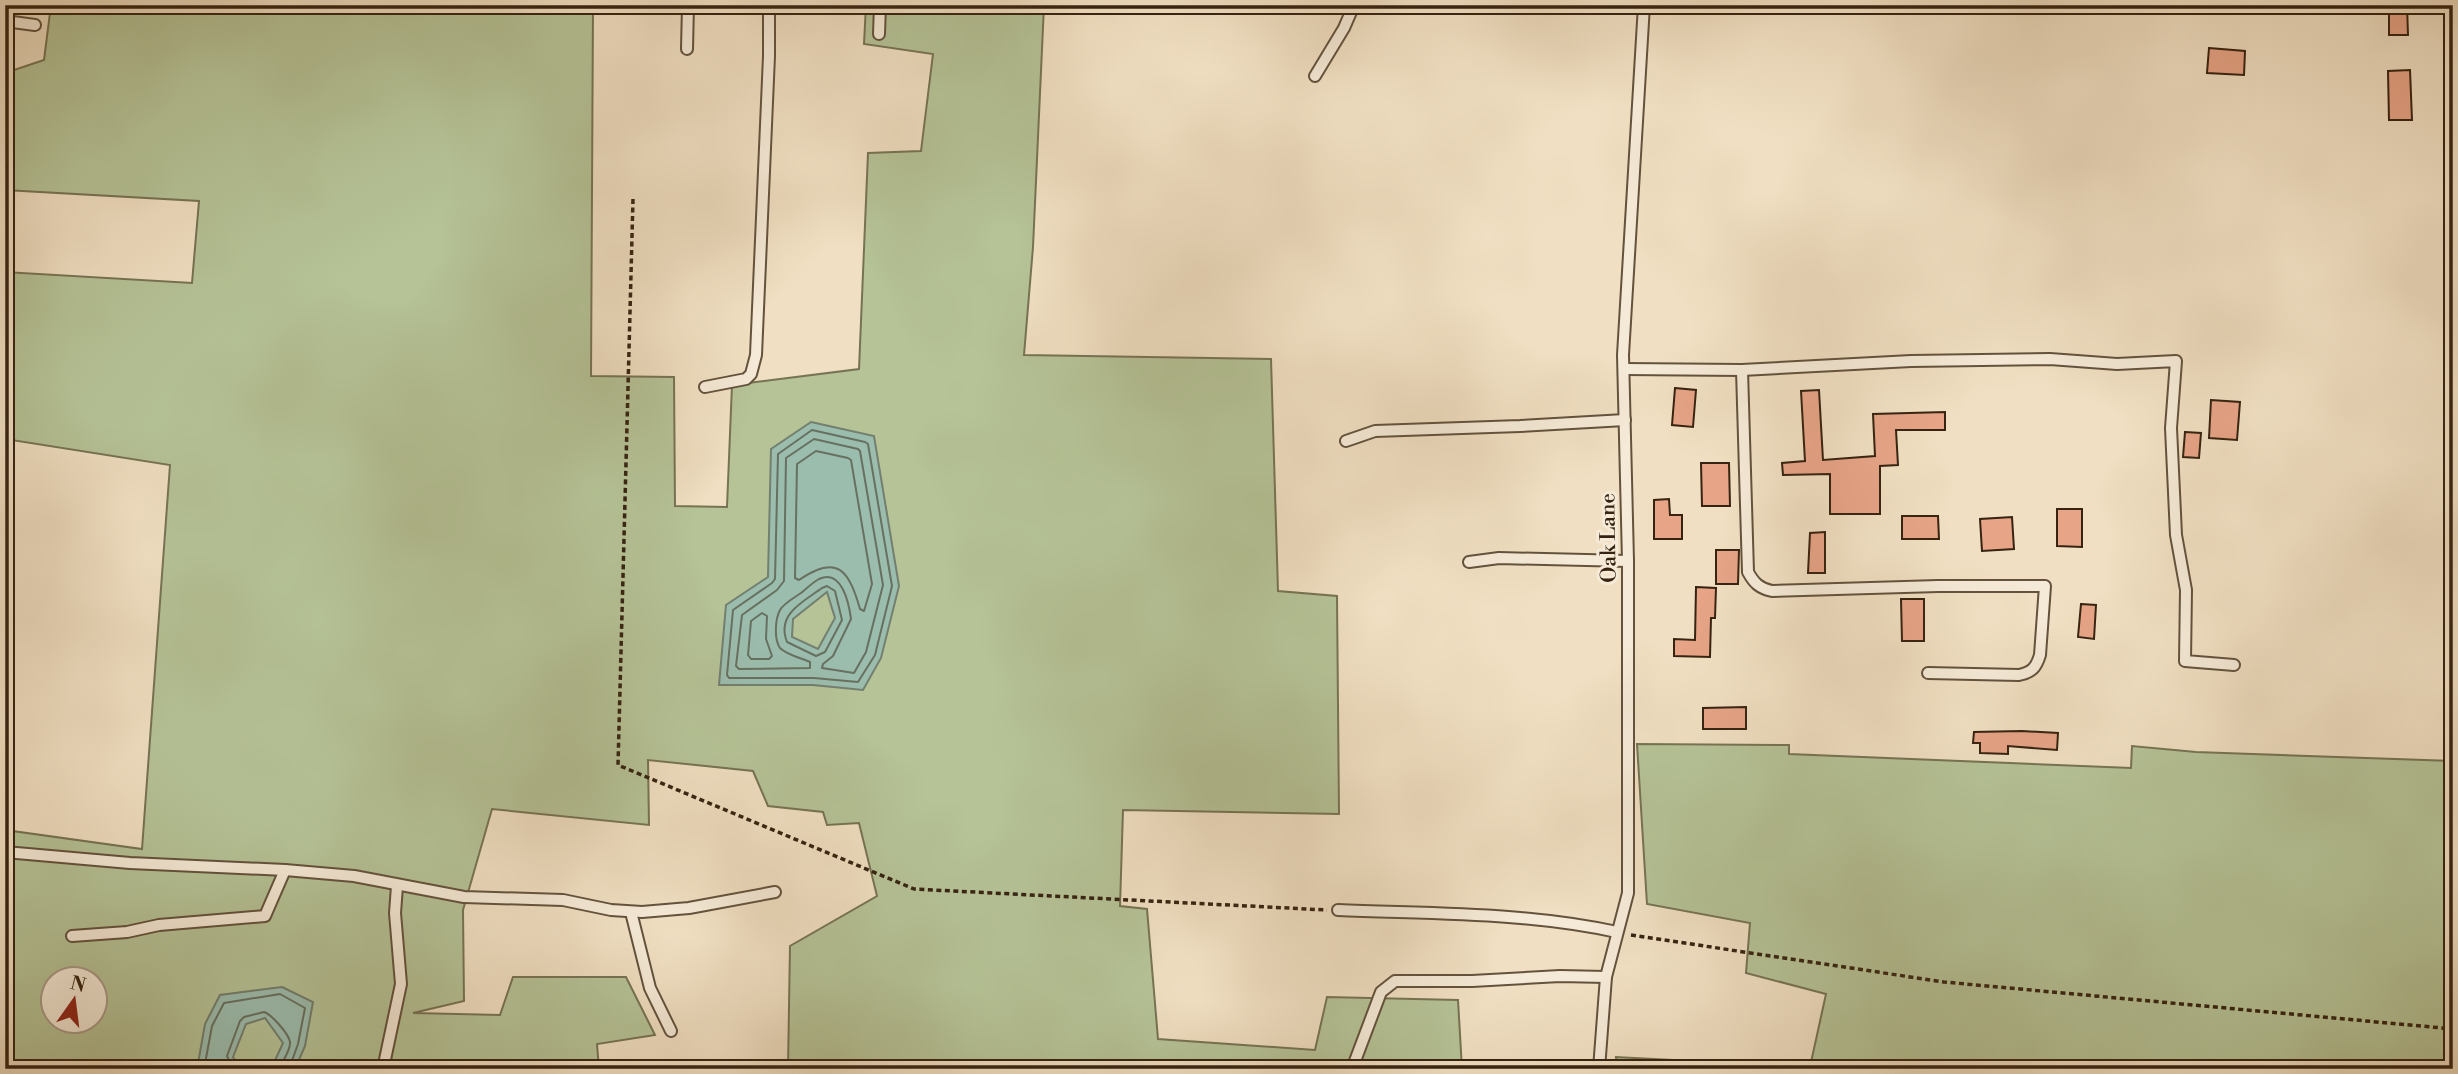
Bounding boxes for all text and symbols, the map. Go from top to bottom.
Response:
street label: Oak Lane [1595,493,1623,583]
north arrow [38,965,108,1036]
text: N [68,971,88,998]

